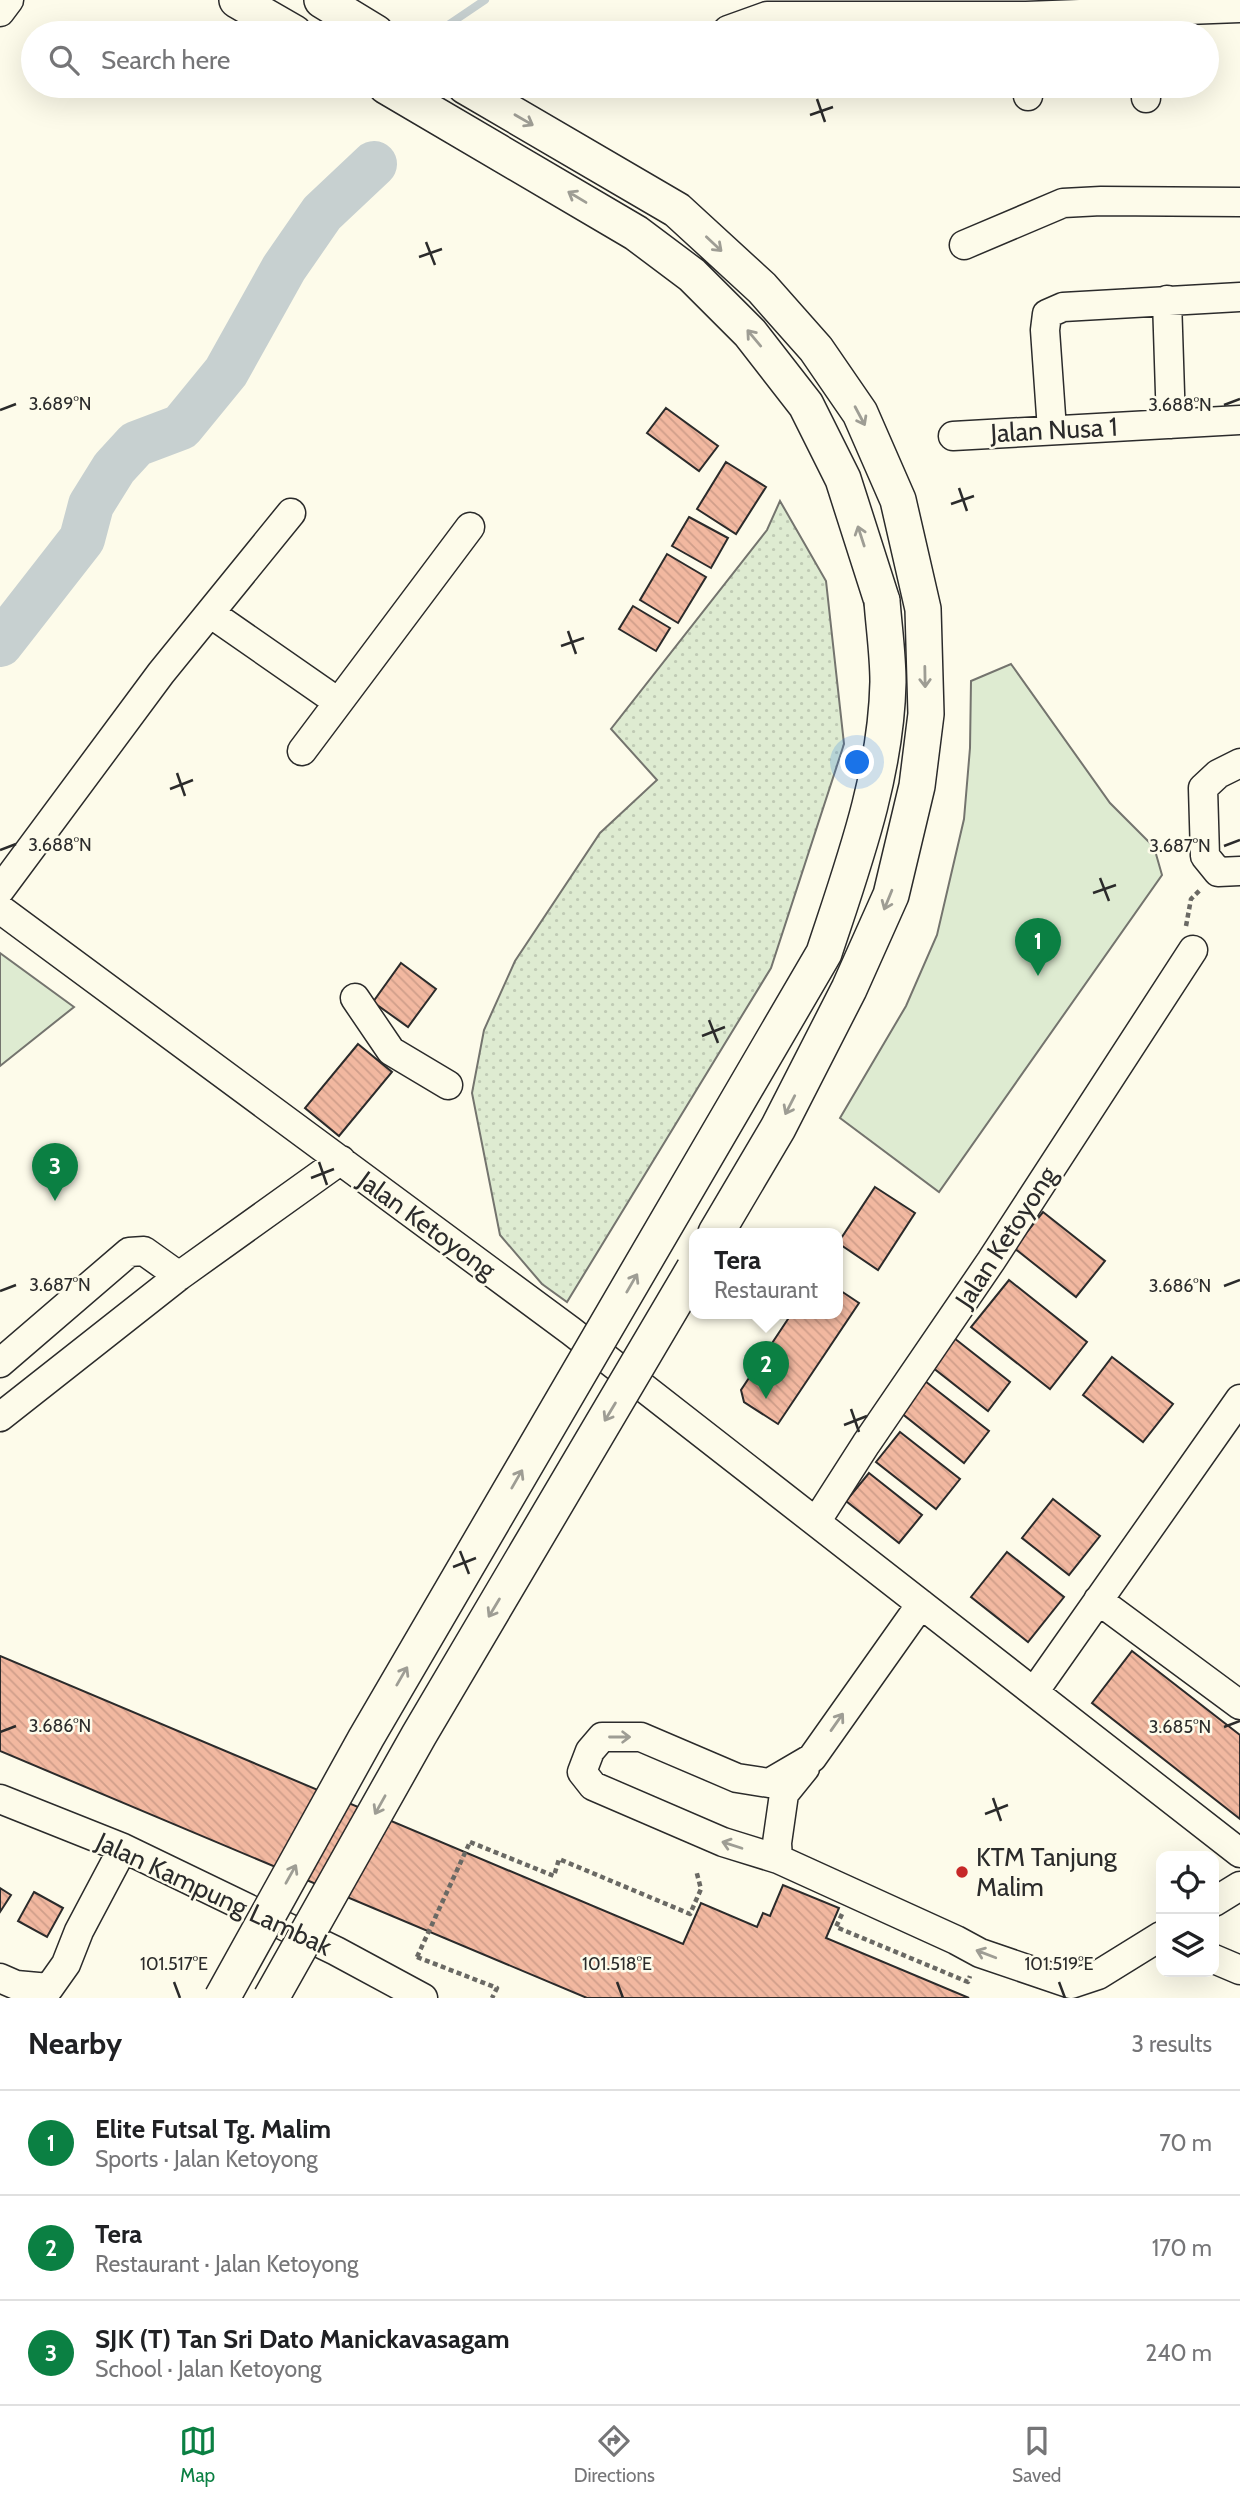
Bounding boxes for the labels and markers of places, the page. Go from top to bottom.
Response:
pin: 1 [1015,918,1061,976]
pin: 3 [32,1143,78,1201]
pin: 2 [743,1341,789,1399]
place label: KTM Tanjung Malim [976,1841,1118,1903]
marker: KTM Tanjung Malim [954,1864,970,1880]

